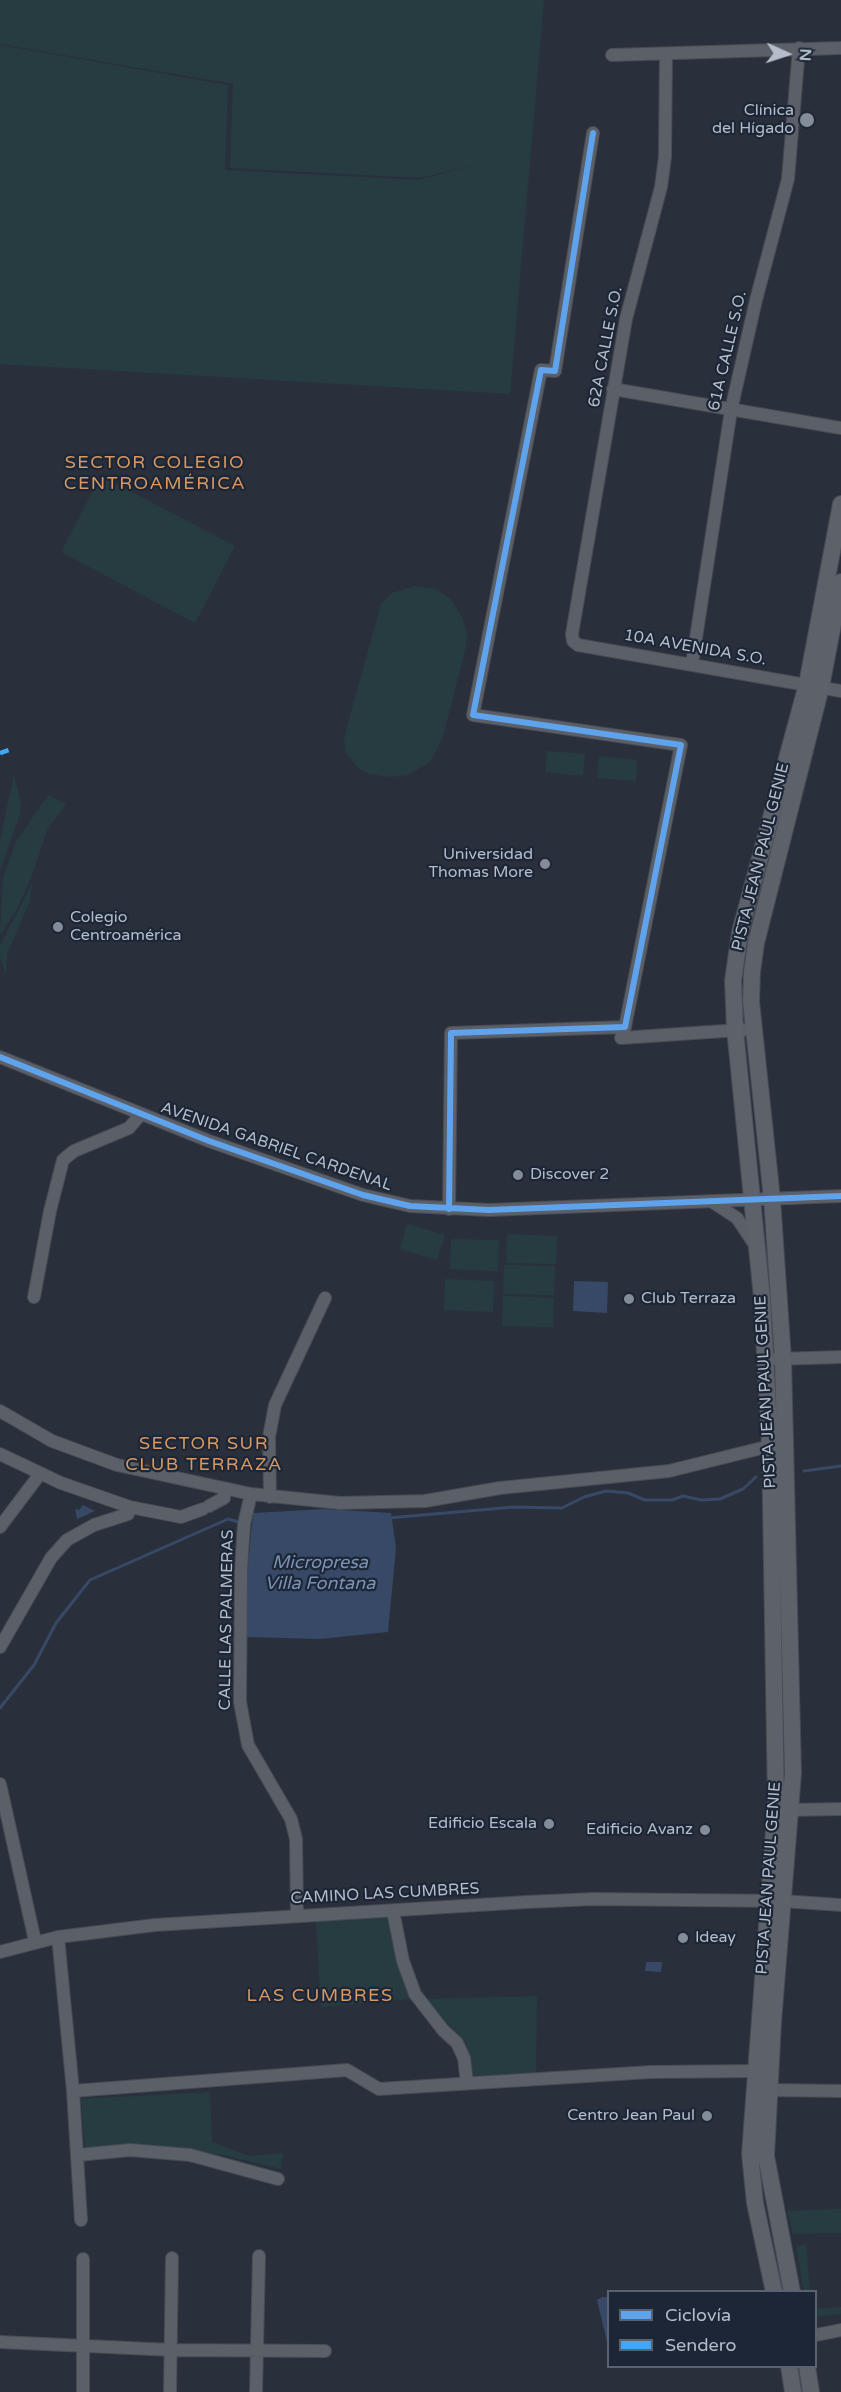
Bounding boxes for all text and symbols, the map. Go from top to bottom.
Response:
north arrow [757,24,817,84]
text: N [795,48,815,62]
place label: Clínica del Hígado [712,101,794,139]
marker: Clínica del Hígado [798,111,816,129]
street label: 62A CALLE S.O. [585,285,627,409]
street label: 61A CALLE S.O. [705,289,751,413]
district label: SECTOR COLEGIO CENTROAMÉRICA [64,452,246,494]
street label: 10A AVENIDA S.O. [622,626,768,670]
street label: PISTA JEAN PAUL GENIE [728,761,794,953]
place label: Universidad Thomas More [428,845,533,883]
marker: Universidad Thomas More [538,857,552,871]
place label: Colegio Centroamérica [70,908,182,946]
marker: Colegio Centroamérica [51,920,65,934]
street label: AVENIDA GABRIEL CARDENAL [158,1098,394,1196]
place label: Discover 2 [530,1165,609,1185]
marker: Discover 2 [511,1168,525,1182]
place label: Club Terraza [641,1289,736,1309]
marker: Club Terraza [622,1292,636,1306]
street label: PISTA JEAN PAUL GENIE [751,1295,781,1489]
district label: SECTOR SUR CLUB TERRAZA [125,1433,283,1476]
street label: CALLE LAS PALMERAS [216,1529,238,1711]
water label: Micropresa Villa Fontana [265,1552,375,1594]
street label: PISTA JEAN PAUL GENIE [753,1781,785,1975]
place label: Edificio Escala [428,1814,537,1834]
marker: Edificio Escala [542,1817,556,1831]
place label: Edificio Avanz [586,1820,693,1840]
marker: Edificio Avanz [698,1823,712,1837]
street label: CAMINO LAS CUMBRES [290,1879,480,1909]
place label: Ideay [695,1928,736,1948]
marker: Ideay [676,1931,690,1945]
district label: LAS CUMBRES [246,1985,394,2007]
place label: Centro Jean Paul [567,2106,695,2126]
marker: Centro Jean Paul [700,2109,714,2123]
legend [607,2290,817,2368]
text: Ciclovía [665,2304,731,2326]
text: Sendero [665,2334,736,2356]

